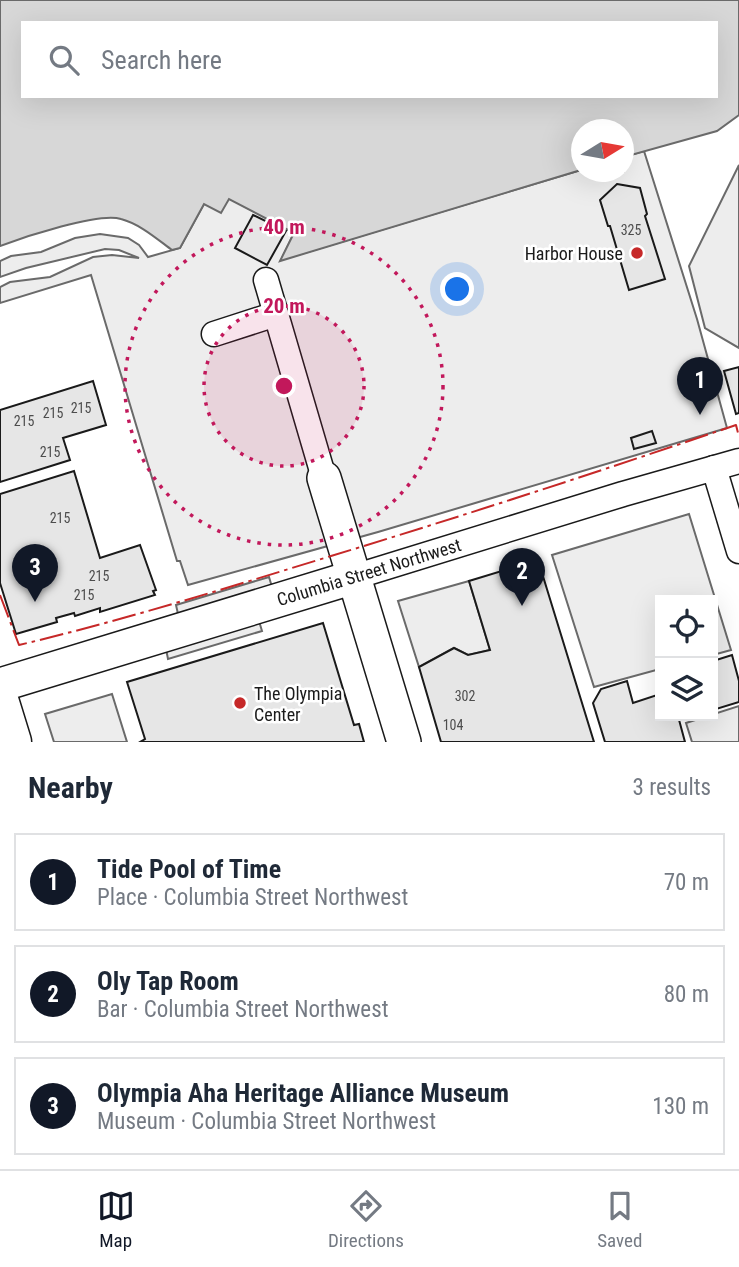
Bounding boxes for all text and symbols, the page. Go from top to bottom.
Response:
search box [21,21,718,98]
icon: search [45,41,83,79]
text: Search here [101,45,222,75]
north arrow [571,119,634,182]
text: 40 m [263,215,305,239]
house number: 325 [621,222,641,238]
place label: Harbor House [525,243,623,264]
marker: Harbor House [629,245,645,261]
your location [440,272,474,306]
text: 20 m [263,294,305,318]
pin: 1 [677,357,723,415]
centre of rings [272,374,296,398]
house number: 215 [71,400,91,416]
house number: 215 [43,405,63,421]
house number: 215 [14,413,34,429]
house number: 215 [40,444,60,460]
house number: 215 [50,510,70,526]
street label: Columbia Street Northwest [274,534,464,610]
pin: 3 [12,544,58,602]
pin: 2 [499,548,545,606]
house number: 215 [89,568,109,584]
house number: 215 [74,587,94,603]
map controls [655,595,718,721]
button: locate [655,595,718,658]
button: layers [655,658,718,721]
place label: The Olympia Center [254,683,342,725]
house number: 302 [455,688,475,704]
marker: The Olympia Center [232,695,248,711]
house number: 104 [443,717,463,733]
text: Nearby [28,770,113,805]
text: 3 results [633,774,711,801]
text: Tide Pool of Time [97,854,281,884]
text: 1 [47,869,59,896]
text: 70 m [664,869,709,896]
text: Place · Columbia Street Northwest [97,884,408,911]
text: Oly Tap Room [97,966,239,996]
text: 2 [47,981,59,1008]
text: 80 m [664,981,709,1008]
text: Bar · Columbia Street Northwest [97,996,388,1023]
text: Olympia Aha Heritage Alliance Museum [97,1078,509,1108]
text: 3 [47,1093,59,1120]
text: 130 m [652,1093,709,1120]
text: Museum · Columbia Street Northwest [97,1108,436,1135]
tab: Map [97,1187,135,1252]
tab: Directions [328,1187,404,1252]
tab: Saved [597,1187,642,1252]

